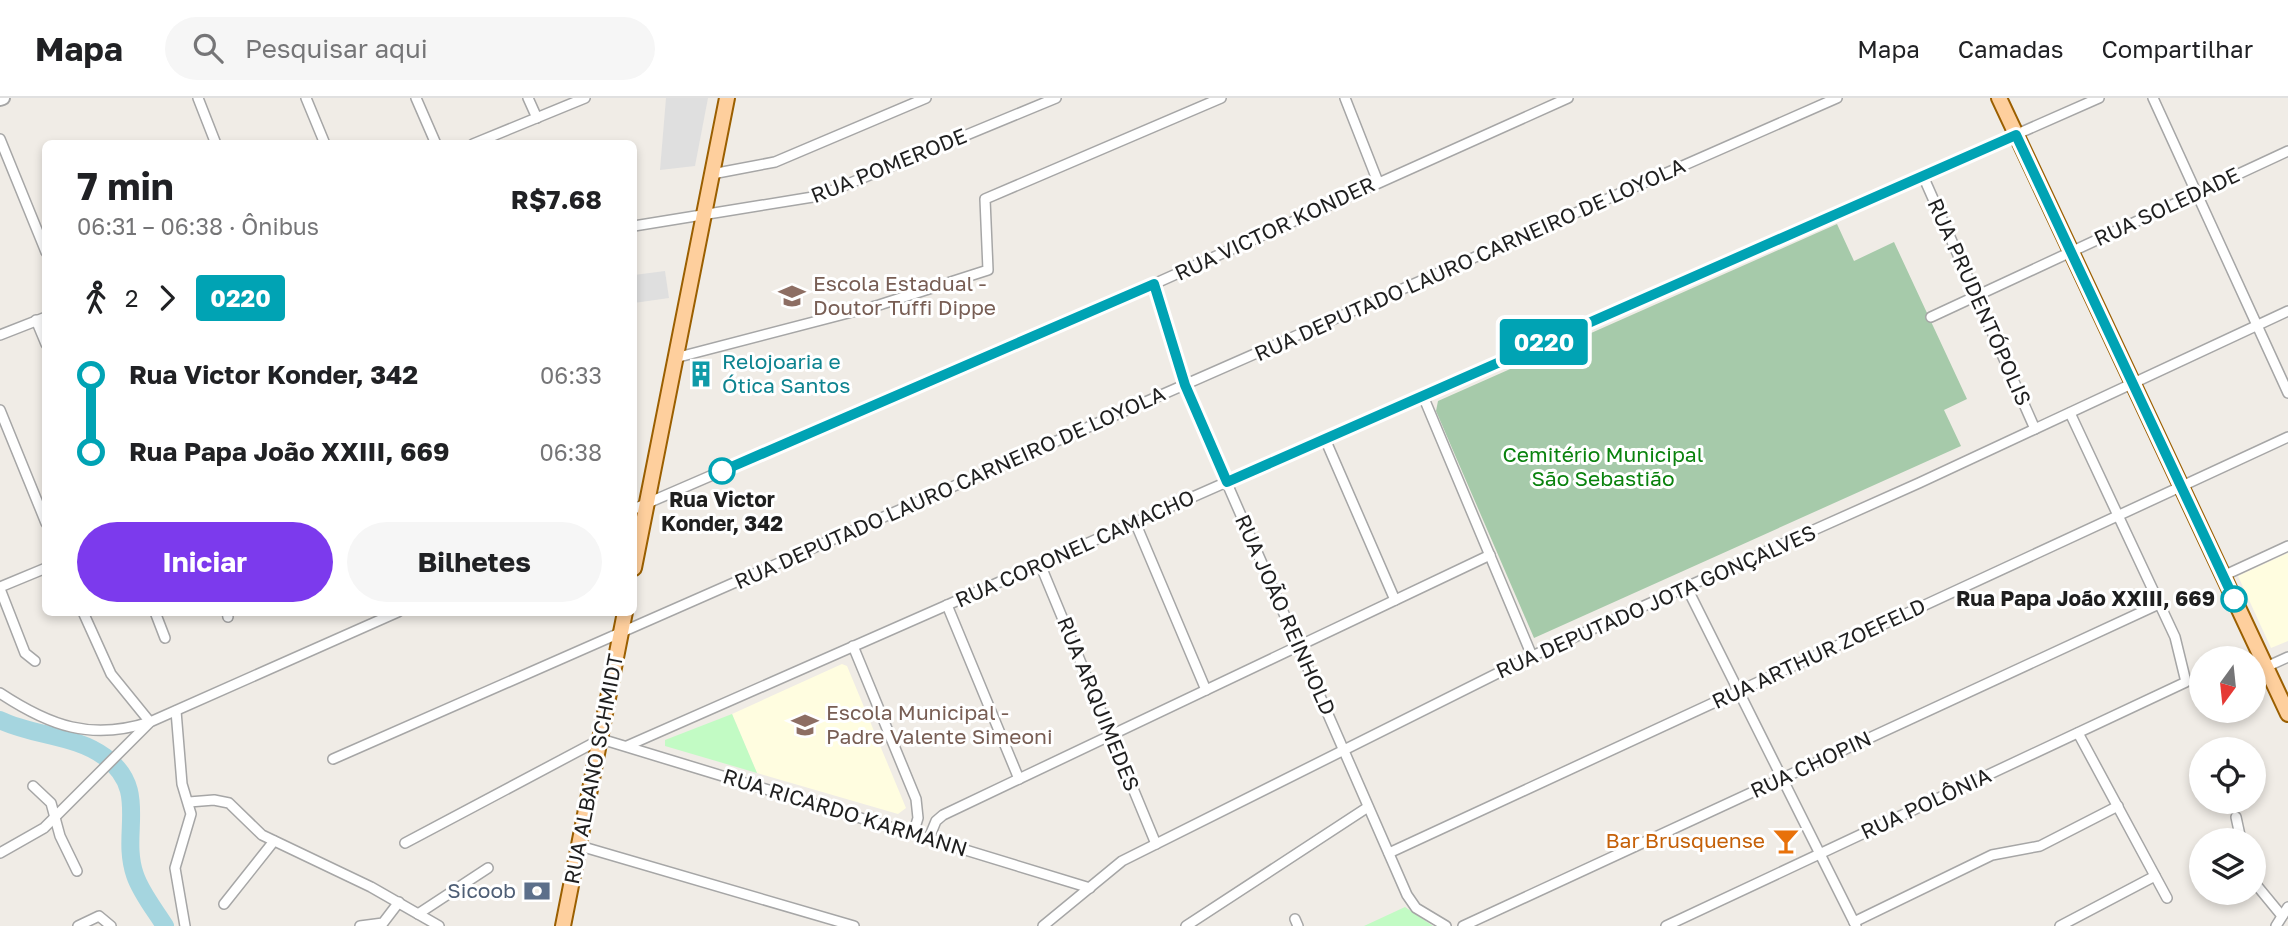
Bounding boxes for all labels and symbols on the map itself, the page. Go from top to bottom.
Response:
street label: RUA POMERODE [807,122,970,208]
street label: RUA DEPUTADO LAURO CARNEIRO DE LOYOLA [1250,152,1689,366]
street label: RUA SOLEDADE [2090,161,2244,251]
street label: RUA VICTOR KONDER [1170,170,1379,286]
street label: RUA PRUDENTÓPOLIS [1922,194,2037,409]
place label: Escola Estadual - Doutor Tuffi Dippe [813,270,996,320]
school or university icon: Escola Estadual - Doutor Tuffi Dippe [777,281,807,311]
line badge: 0220 [1495,319,1593,365]
place label: Relojoaria e Ótica Santos [722,348,850,398]
building icon: Relojoaria e Ótica Santos [686,359,716,389]
street label: RUA DEPUTADO LAURO CARNEIRO DE LOYOLA [730,380,1169,594]
park label: Cemitério Municipal São Sebastião [1503,441,1703,491]
marker: Rua Victor Konder, 342 [709,458,735,484]
street label: RUA CORONEL CAMACHO [951,484,1198,613]
place label: Rua Victor Konder, 342 [661,486,783,536]
street label: RUA JOÃO REINHOLD [1230,510,1342,719]
street label: RUA DEPUTADO JOTA GONÇALVES [1492,519,1820,684]
place label: Rua Papa João XXIII, 669 [1956,585,2215,611]
marker: Rua Papa João XXIII, 669 [2221,586,2247,612]
street label: RUA ARTHUR ZOEFELD [1708,592,1930,714]
street label: RUA ARQUIMEDES [1052,613,1146,795]
north arrow [2189,646,2266,723]
street label: RUA ALBANO SCHMIDT [558,651,628,886]
place label: Escola Municipal - Padre Valente Simeoni [826,699,1053,749]
school or university icon: Escola Municipal - Padre Valente Simeoni [790,710,820,740]
street label: RUA CHOPIN [1746,725,1875,803]
street label: RUA RICARDO KARMANN [720,762,971,862]
street label: RUA POLÔNIA [1856,762,1995,845]
bar icon: Bar Brusquense [1771,826,1801,856]
place label: Bar Brusquense [1606,827,1765,853]
bank icon: Sicoob [522,876,552,906]
place label: Sicoob [447,877,516,903]

